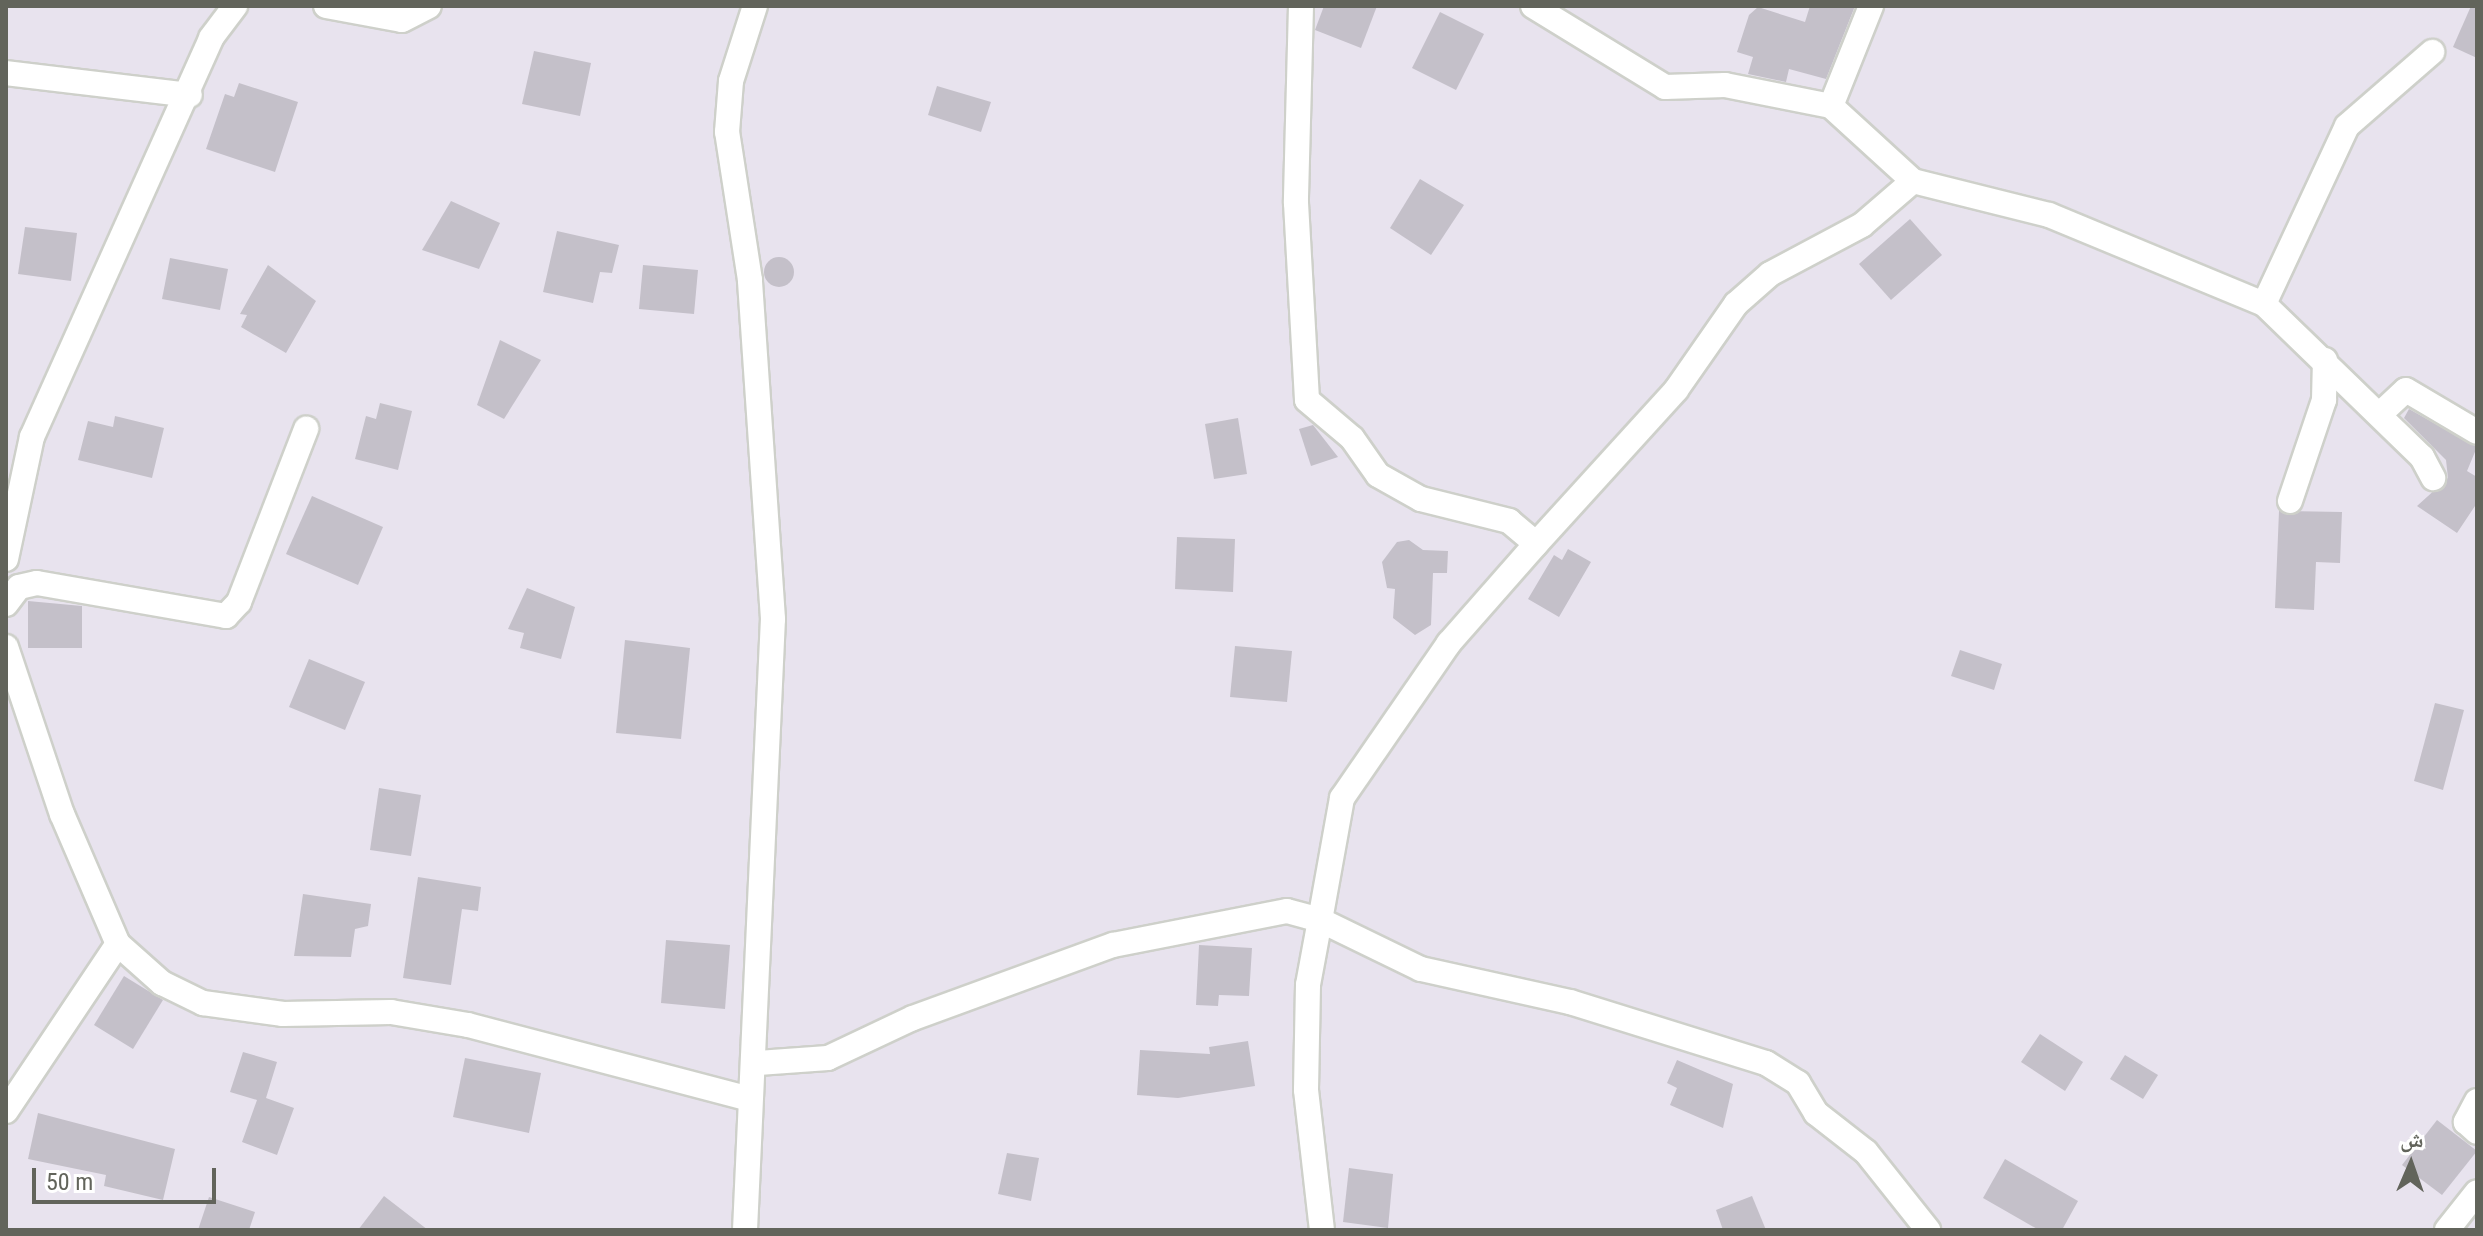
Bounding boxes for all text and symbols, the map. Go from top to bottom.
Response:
north arrow [2371,1124,2451,1204]
text: ش [2400,1127,2424,1152]
scale bar [36,1152,220,1202]
text: 50 m [46,1168,93,1196]

